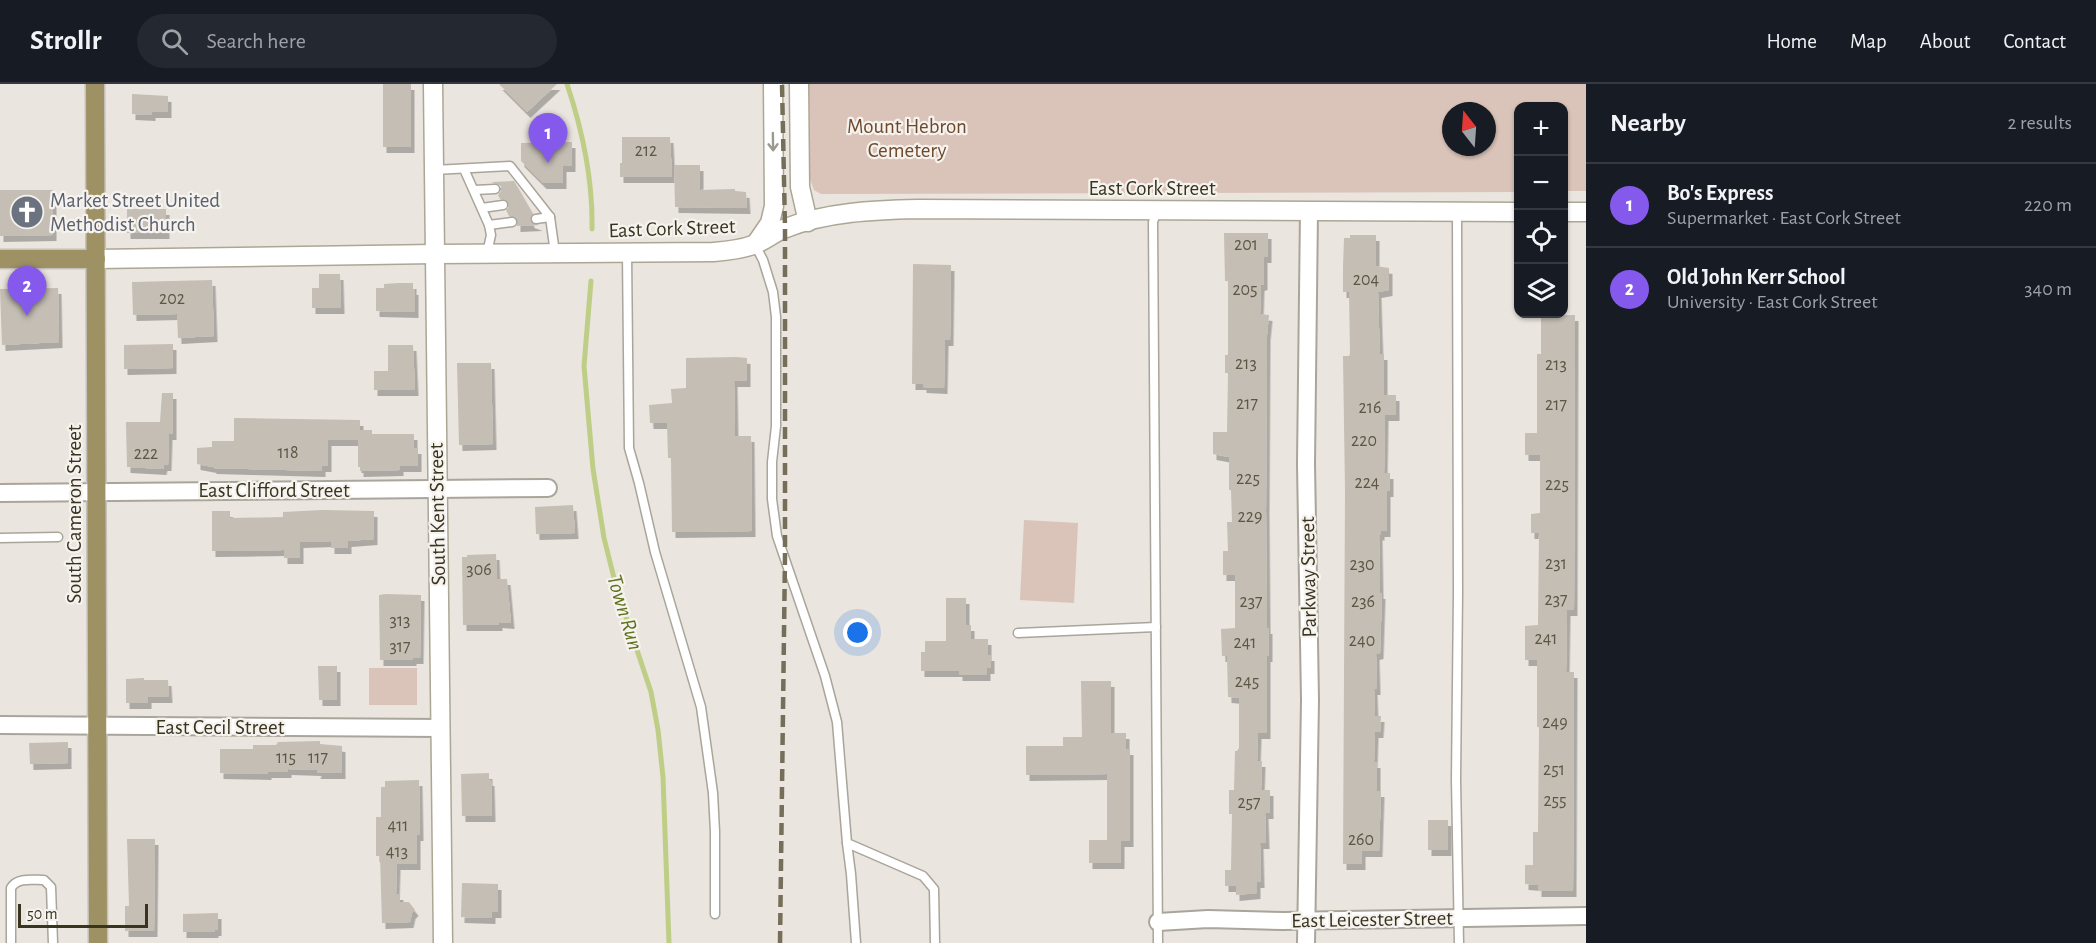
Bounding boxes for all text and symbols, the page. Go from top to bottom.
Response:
search box [137,14,557,68]
icon: search [158,25,191,58]
text: Strollr [30,27,101,55]
text: Search here [206,30,306,52]
text: Home [1766,31,1817,52]
text: Map [1850,31,1887,52]
text: About [1920,31,1970,52]
text: Contact [2003,31,2066,52]
north arrow [1442,102,1496,156]
map controls [1514,102,1568,318]
button: + [1514,102,1568,156]
text: Nearby [1610,110,1686,136]
pin: 1 [528,113,568,163]
text: 2 results [2008,113,2072,133]
park label: Mount Hebron Cemetery [847,116,967,161]
one-way arrow [768,132,779,152]
house number: 212 [635,142,657,160]
button: − [1514,156,1568,210]
street label: East Cork Street [1088,178,1216,199]
text: Bo's Express [1667,182,1773,204]
place label: Market Street United Methodist Church [50,190,220,235]
church icon: Market Street United Methodist Church [9,194,45,230]
text: 1 [1626,195,1633,215]
text: 220 m [2024,195,2072,215]
text: Supermarket · East Cork Street [1667,208,1901,228]
button: locate [1514,210,1568,264]
street label: East Cork Street [608,216,736,241]
house number: 201 [1234,236,1258,254]
button: layers [1514,264,1568,318]
pin: 2 [8,266,46,316]
text: Old John Kerr School [1667,266,1846,288]
house number: 204 [1353,271,1380,289]
text: 2 [1625,279,1634,299]
text: 340 m [2024,279,2072,299]
house number: 205 [1232,281,1258,299]
house number: 202 [159,290,185,308]
text: University · East Cork Street [1667,292,1878,312]
house number: 213 [1235,355,1257,373]
house number: 213 [1545,356,1567,374]
house number: 217 [1236,395,1258,413]
house number: 217 [1545,396,1567,414]
house number: 216 [1359,399,1381,417]
street label: South Cameron Street [64,424,85,604]
house number: 220 [1351,432,1377,450]
street label: South Kent Street [426,442,449,586]
house number: 118 [278,444,298,462]
house number: 222 [134,445,158,463]
house number: 225 [1236,470,1260,488]
house number: 224 [1354,474,1380,492]
house number: 225 [1545,476,1569,494]
street label: East Clifford Street [198,480,350,501]
house number: 229 [1238,508,1262,526]
street label: Parkway Street [1297,516,1320,638]
house number: 231 [1545,555,1567,573]
house number: 230 [1349,556,1375,574]
house number: 306 [466,561,492,579]
water label: Town Run [603,572,647,653]
house number: 237 [1544,591,1568,609]
house number: 237 [1239,593,1263,611]
house number: 236 [1351,593,1375,611]
house number: 313 [389,612,411,630]
your location [843,618,872,647]
house number: 241 [1534,630,1558,648]
house number: 240 [1349,632,1375,650]
house number: 241 [1233,634,1257,652]
house number: 317 [389,638,411,656]
house number: 245 [1235,673,1259,691]
house number: 249 [1542,714,1568,732]
street label: East Cecil Street [156,717,285,738]
house number: 115 [276,749,296,767]
house number: 117 [308,749,328,767]
house number: 251 [1543,761,1565,779]
house number: 255 [1543,792,1567,810]
house number: 257 [1237,794,1261,812]
house number: 411 [387,817,409,835]
house number: 260 [1348,831,1374,849]
house number: 413 [386,843,408,861]
scale bar [18,901,148,928]
text: 50 m [27,906,58,922]
street label: East Leicester Street [1291,908,1453,931]

